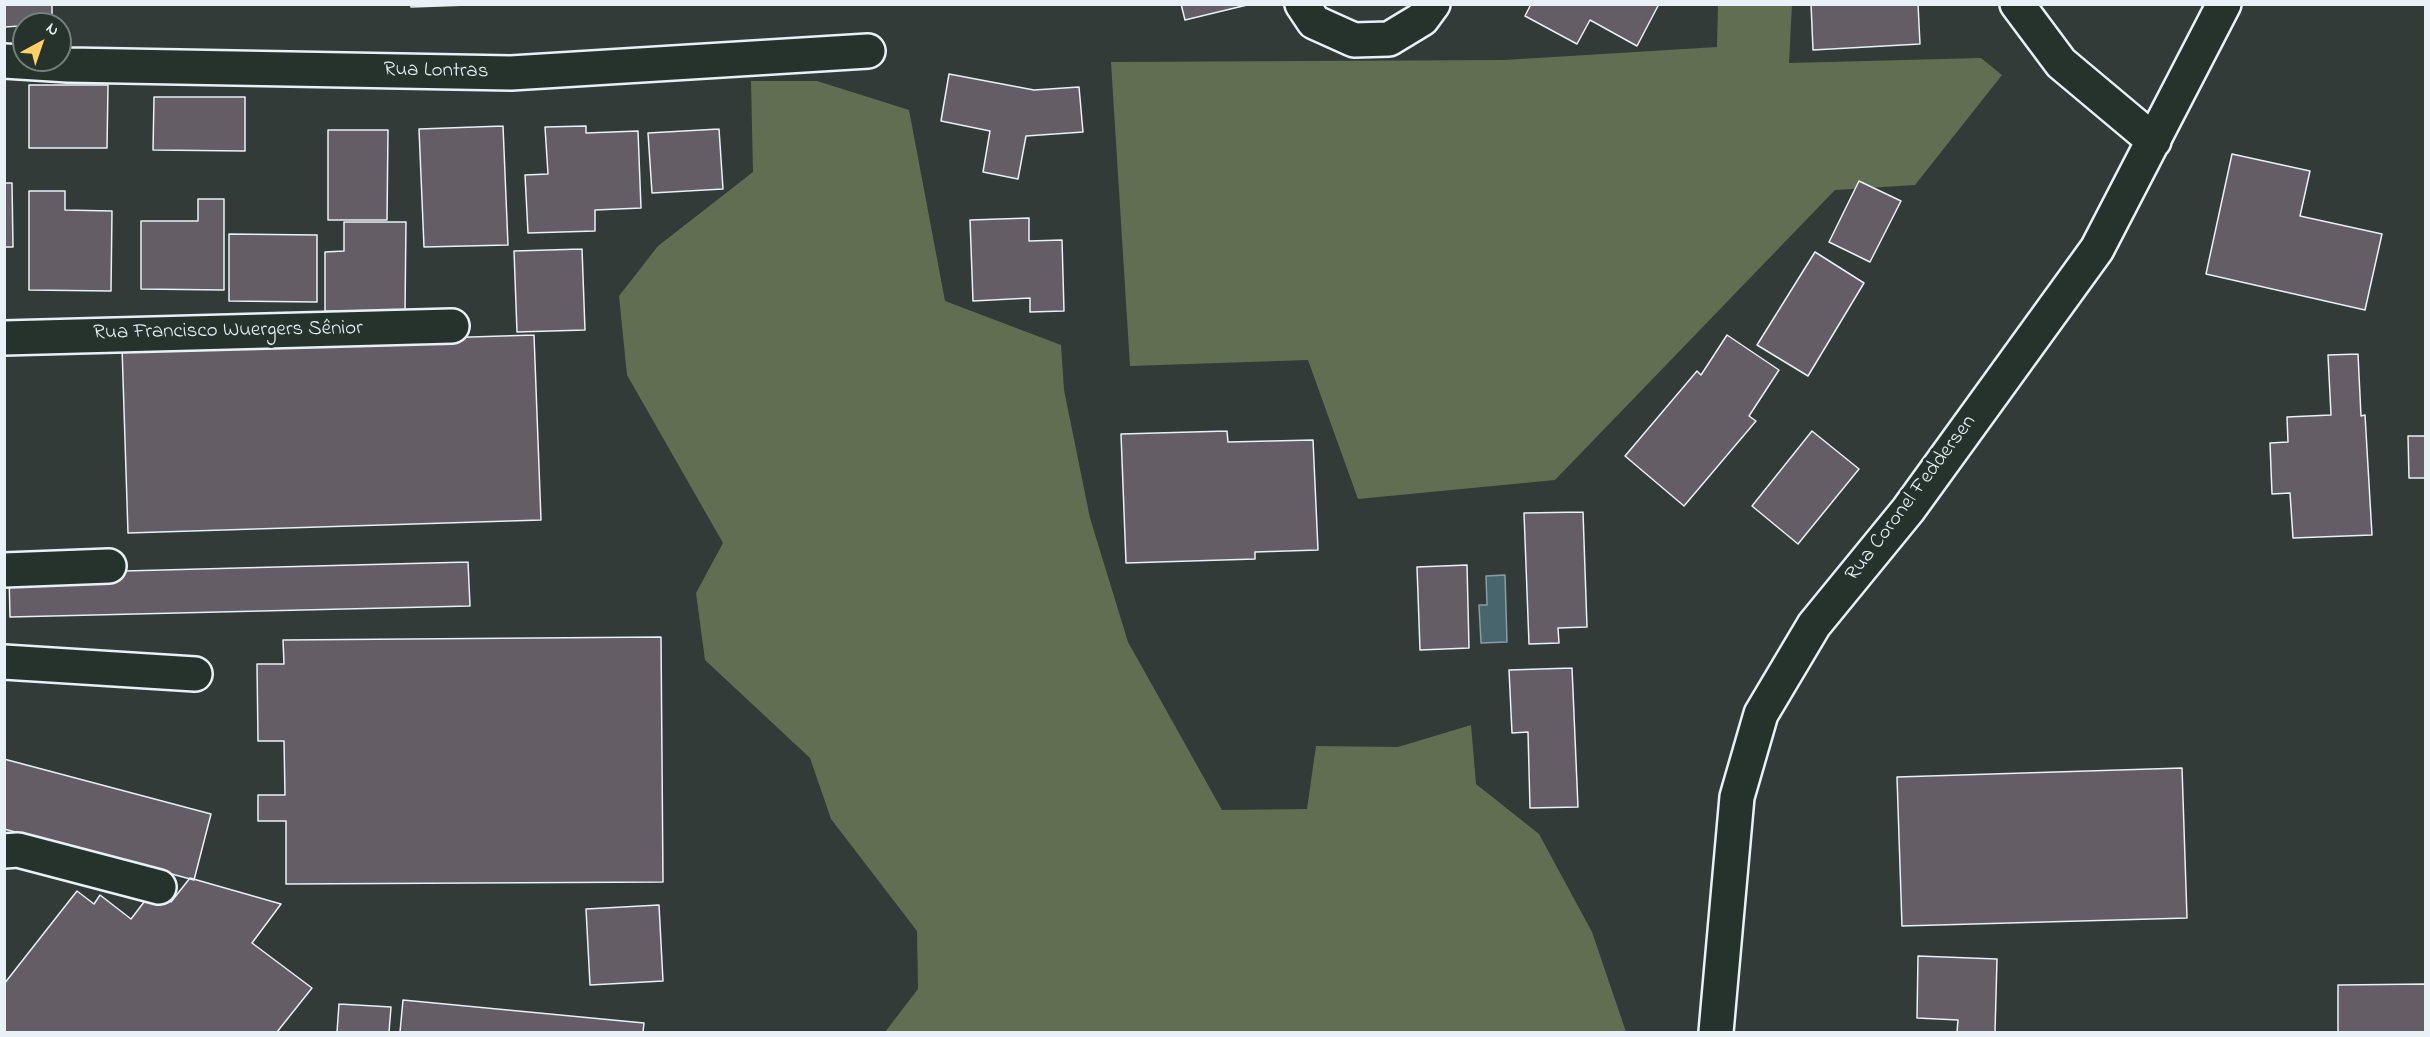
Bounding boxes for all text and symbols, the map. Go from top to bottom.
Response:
north arrow [12,12,72,72]
text: N [40,17,64,42]
street label: Rua Lontras [383,58,489,86]
street label: Rua Francisco Wuergers Sênior [93,317,363,347]
street label: Rua Coronel Feddersen [1841,411,1983,587]

